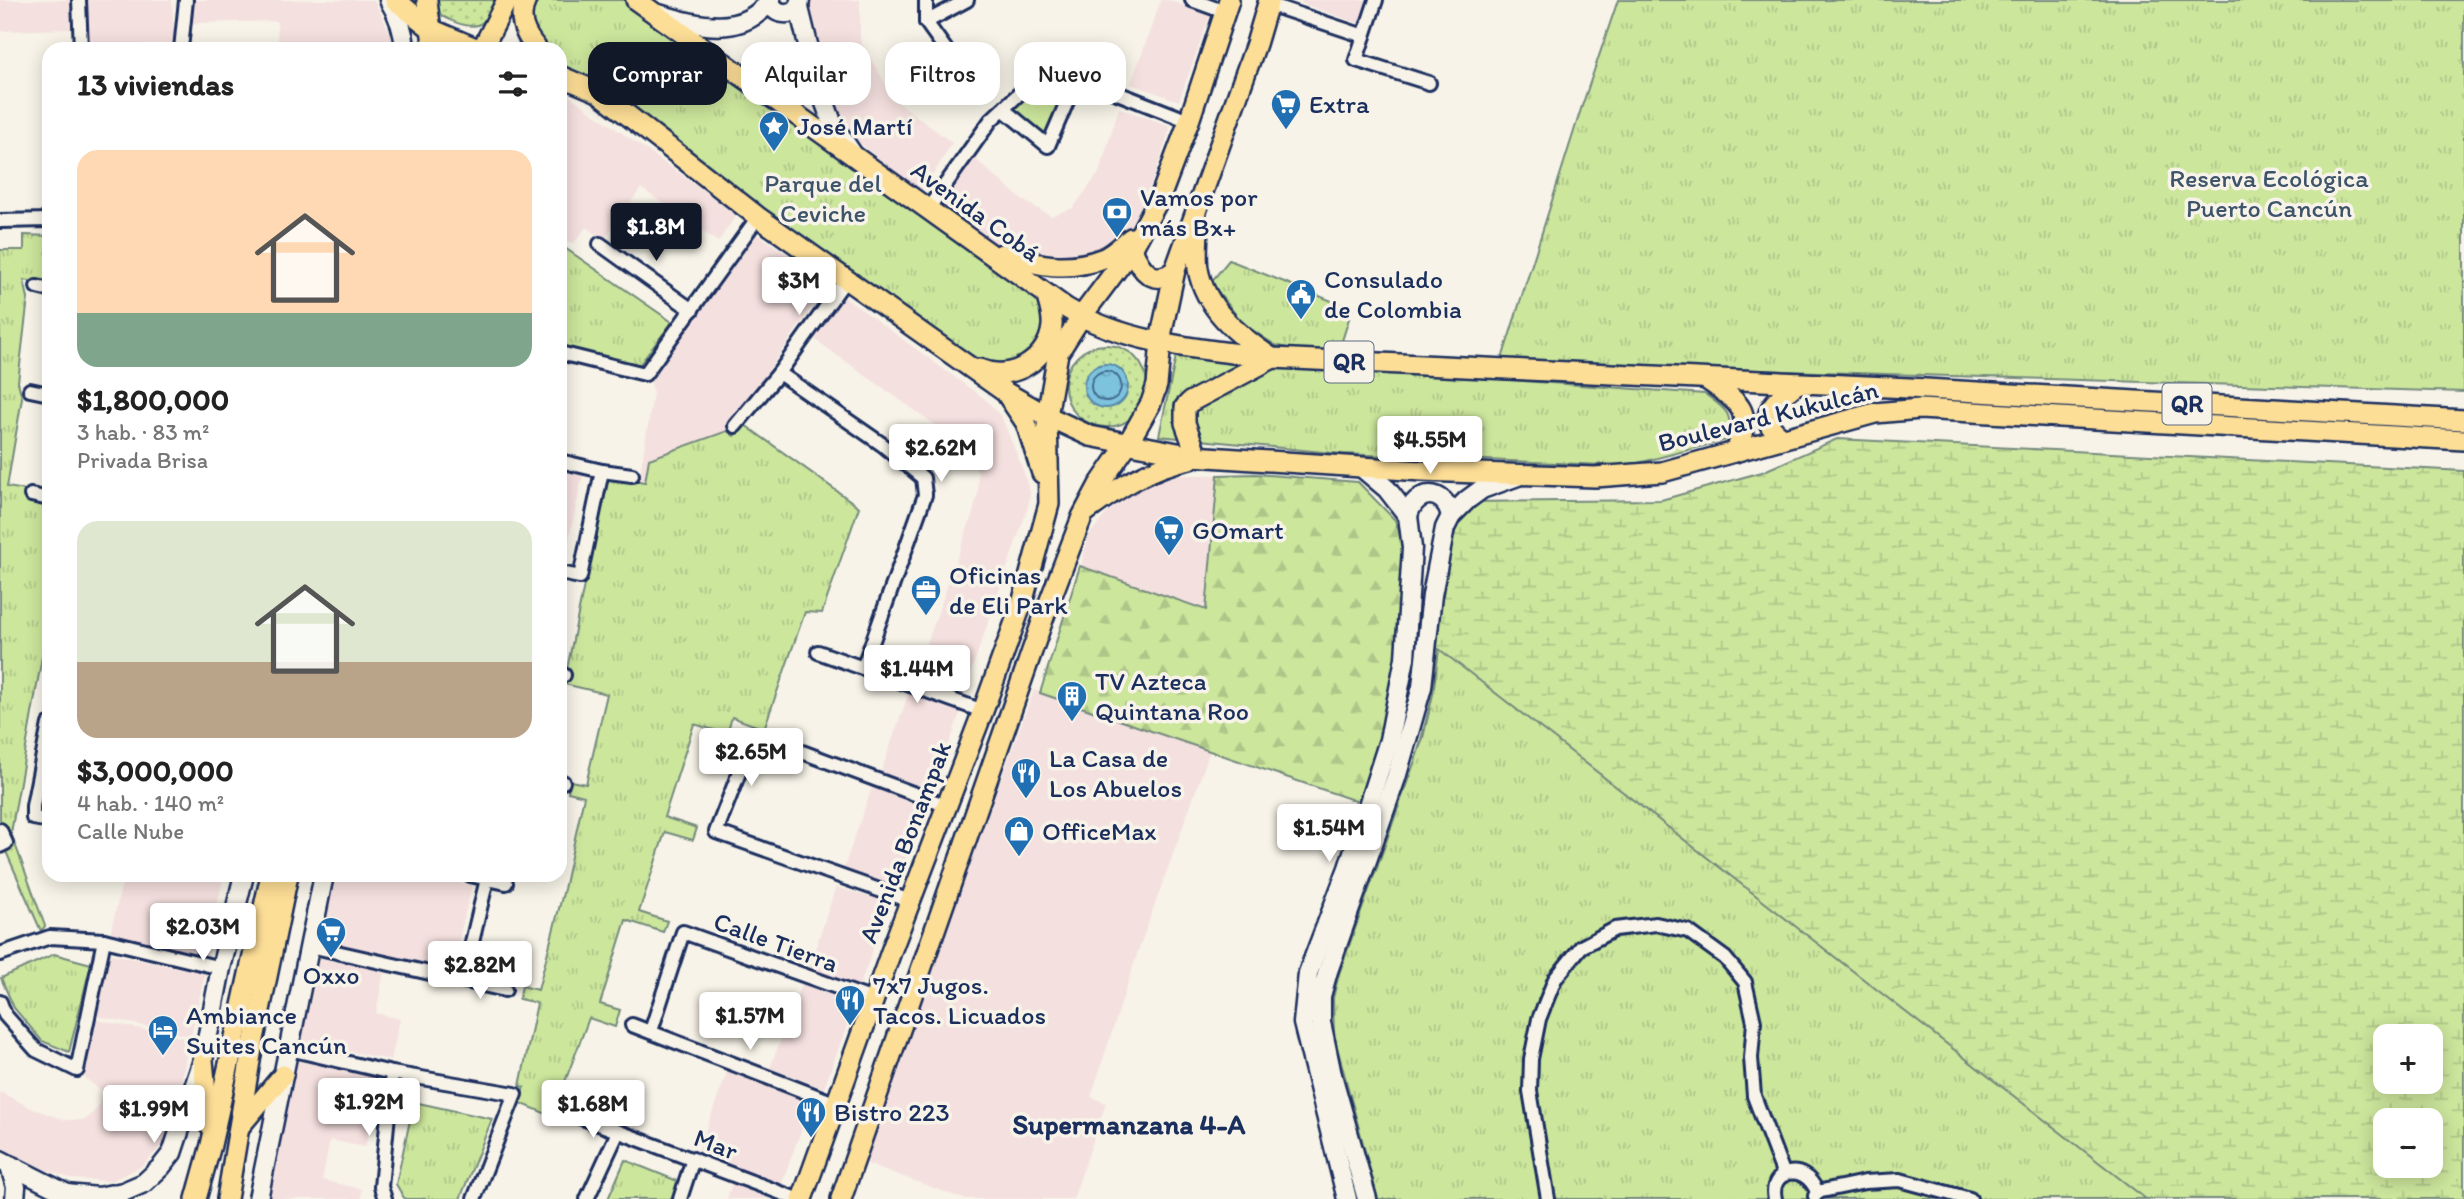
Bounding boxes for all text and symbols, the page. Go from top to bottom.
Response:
chip: Comprar [588,42,727,105]
chip: Alquilar [741,42,871,105]
chip: Filtros [885,42,1000,105]
chip: Nuevo [1014,42,1126,105]
icon: filters [494,65,532,103]
text: 13 viviendas [77,66,234,103]
supermarket icon: Extra [1269,87,1303,131]
place label: Extra [1309,88,1370,120]
place icon: José Martí [757,109,791,153]
place label: José Martí [797,110,913,142]
street label: Avenida Cobá [905,153,1047,269]
park label: Reserva Ecológica Puerto Cancún [2169,162,2369,224]
park label: Parque del Ceviche [764,167,882,229]
place label: Vamos por más Bx+ [1140,181,1258,243]
icon: home [242,195,368,321]
bank icon: Vamos por más Bx+ [1100,195,1134,239]
pin: $1.8M [607,204,705,263]
text: $1.8M [627,212,685,240]
pin: $3M [765,258,833,317]
place label: Consulado de Colombia [1324,263,1462,325]
text: $3M [778,266,820,294]
public building icon: Consulado de Colombia [1284,277,1318,321]
road number: QR [1324,342,1374,382]
street label: Boulevard Kukulcán [1655,373,1882,459]
text: $1,800,000 [77,381,229,418]
road number: QR [2162,384,2212,424]
pin: $4.55M [1373,416,1487,476]
text: 3 hab. · 83 m² [77,418,209,446]
pin: $2.62M [884,424,998,484]
text: $4.55M [1393,425,1467,453]
text: $2.62M [905,433,977,461]
text: Privada Brisa [77,446,208,474]
supermarket icon: GOmart [1152,513,1186,557]
place label: GOmart [1192,514,1284,546]
place label: Oficinas de Eli Park [949,559,1068,621]
icon: home [242,566,368,692]
office icon: Oficinas de Eli Park [909,573,943,617]
pin: $1.44M [860,646,974,705]
text: $1.44M [880,654,954,682]
place label: TV Azteca Quintana Roo [1095,665,1249,727]
building icon: TV Azteca Quintana Roo [1055,679,1089,723]
pin: $2.65M [694,728,808,788]
street label: Avenida Bonampak [852,736,958,948]
text: $2.65M [715,737,787,765]
place label: La Casa de Los Abuelos [1049,742,1182,804]
text: $3,000,000 [77,752,234,789]
restaurant icon: La Casa de Los Abuelos [1009,756,1043,800]
text: 4 hab. · 140 m² [77,789,224,817]
pin: $1.54M [1272,804,1386,864]
text: $1.54M [1293,813,1365,841]
shop icon: OfficeMax [1002,814,1036,858]
place label: OfficeMax [1042,815,1157,847]
text: Calle Nube [77,817,184,845]
pin: $2.03M [146,904,260,963]
street label: Calle Tierra [709,905,843,979]
text: $2.03M [166,912,240,940]
supermarket icon: Oxxo [314,915,348,959]
pin: $2.82M [423,942,537,1001]
text: $2.82M [444,950,516,978]
place label: Oxxo [302,959,360,991]
place label: 7x7 Jugos. Tacos. Licuados [873,969,1046,1031]
restaurant icon: 7x7 Jugos. Tacos. Licuados [833,983,867,1027]
pin: $1.57M [693,992,807,1052]
place label: Ambiance Suites Cancún [186,999,347,1061]
text: $1.57M [715,1001,785,1029]
hotel icon: Ambiance Suites Cancún [146,1013,180,1057]
map controls [2373,1024,2443,1178]
button: + [2373,1024,2443,1094]
pin: $1.92M [312,1078,426,1138]
pin: $1.68M [536,1080,650,1140]
pin: $1.99M [97,1086,211,1145]
text: $1.92M [334,1087,404,1115]
text: $1.68M [558,1089,628,1117]
text: $1.99M [119,1094,189,1122]
restaurant icon: Bistro 223 [794,1095,828,1139]
place label: Bistro 223 [834,1096,950,1128]
district label: Supermanzana 4-A [1012,1107,1246,1141]
button: − [2373,1108,2443,1178]
street label: Mar [690,1121,743,1167]

